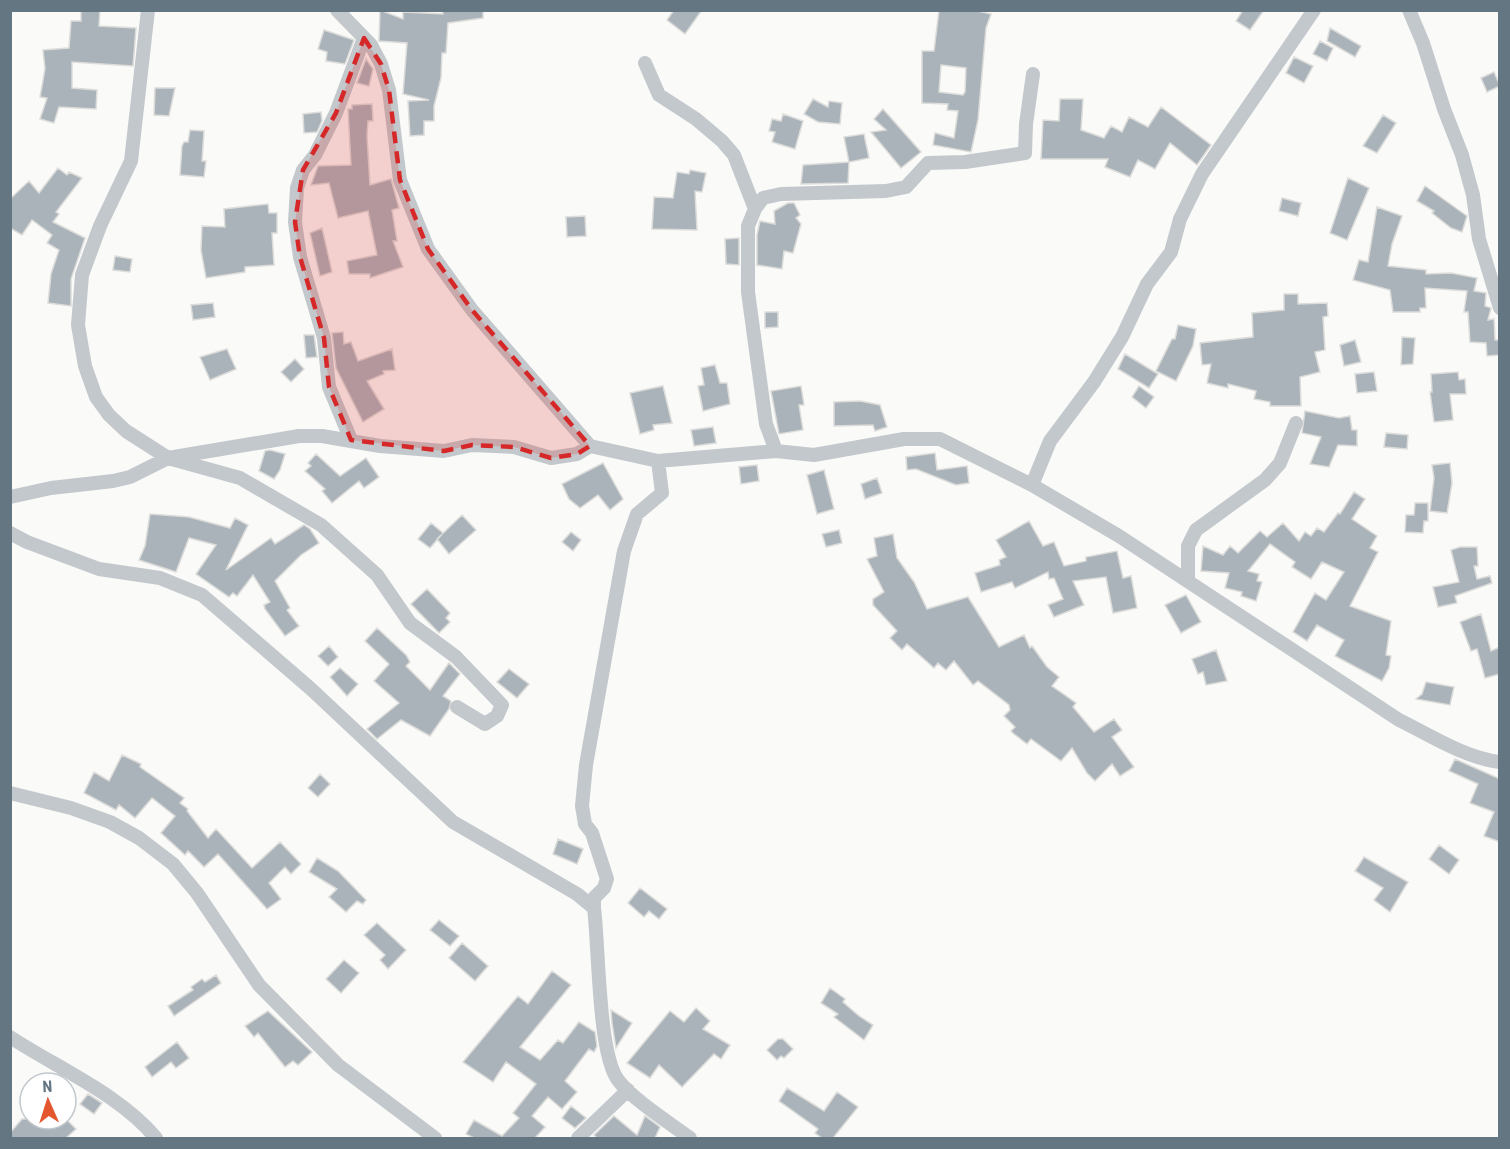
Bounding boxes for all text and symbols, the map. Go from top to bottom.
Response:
north arrow [18,1071,78,1131]
text: N [42,1077,53,1096]

